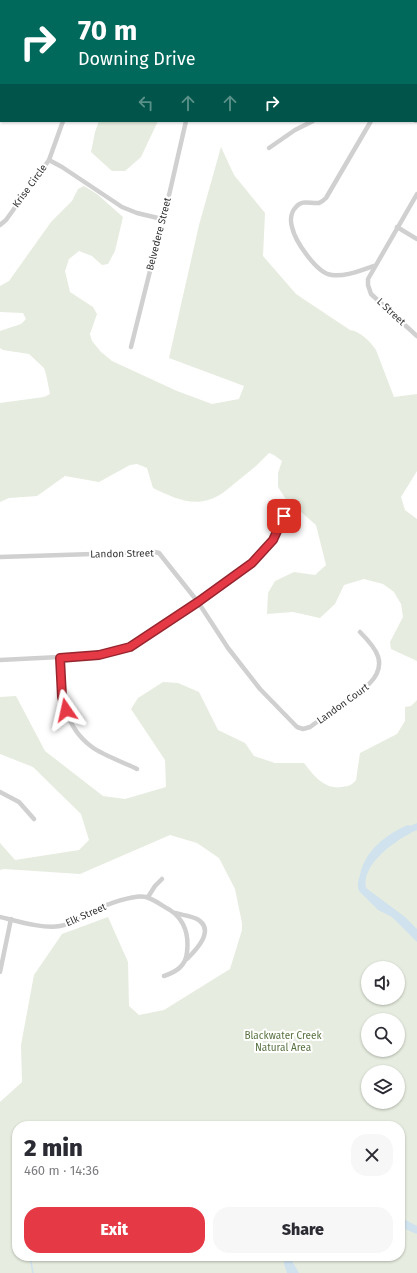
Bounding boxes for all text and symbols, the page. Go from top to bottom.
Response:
text: 70 m [78,14,137,47]
icon: right [12,16,64,68]
text: Downing Drive [78,48,196,70]
icon: left [135,92,157,114]
icon: ahead [177,92,199,114]
icon: ahead [219,92,241,114]
icon: right [261,92,283,114]
street label: Krise Circle [10,162,50,210]
street label: Belvedere Street [144,196,174,272]
street label: L Street [374,296,408,329]
pin [267,499,301,533]
icon: arrive [273,505,295,527]
street label: Landon Street [90,547,154,561]
street label: Landon Court [315,681,372,727]
position arrow [45,689,87,731]
street label: Elk Street [64,901,108,929]
map controls [361,961,405,1109]
button: sound [361,961,405,1005]
button: search [361,1013,405,1057]
park label: Blackwater Creek Natural Area [244,1030,322,1054]
button: layers [361,1065,405,1109]
text: 2 min [24,1134,83,1162]
button: close [351,1134,393,1176]
text: 460 m · 14:36 [24,1163,99,1178]
button: Exit [24,1207,205,1253]
button: Share [213,1207,393,1253]

